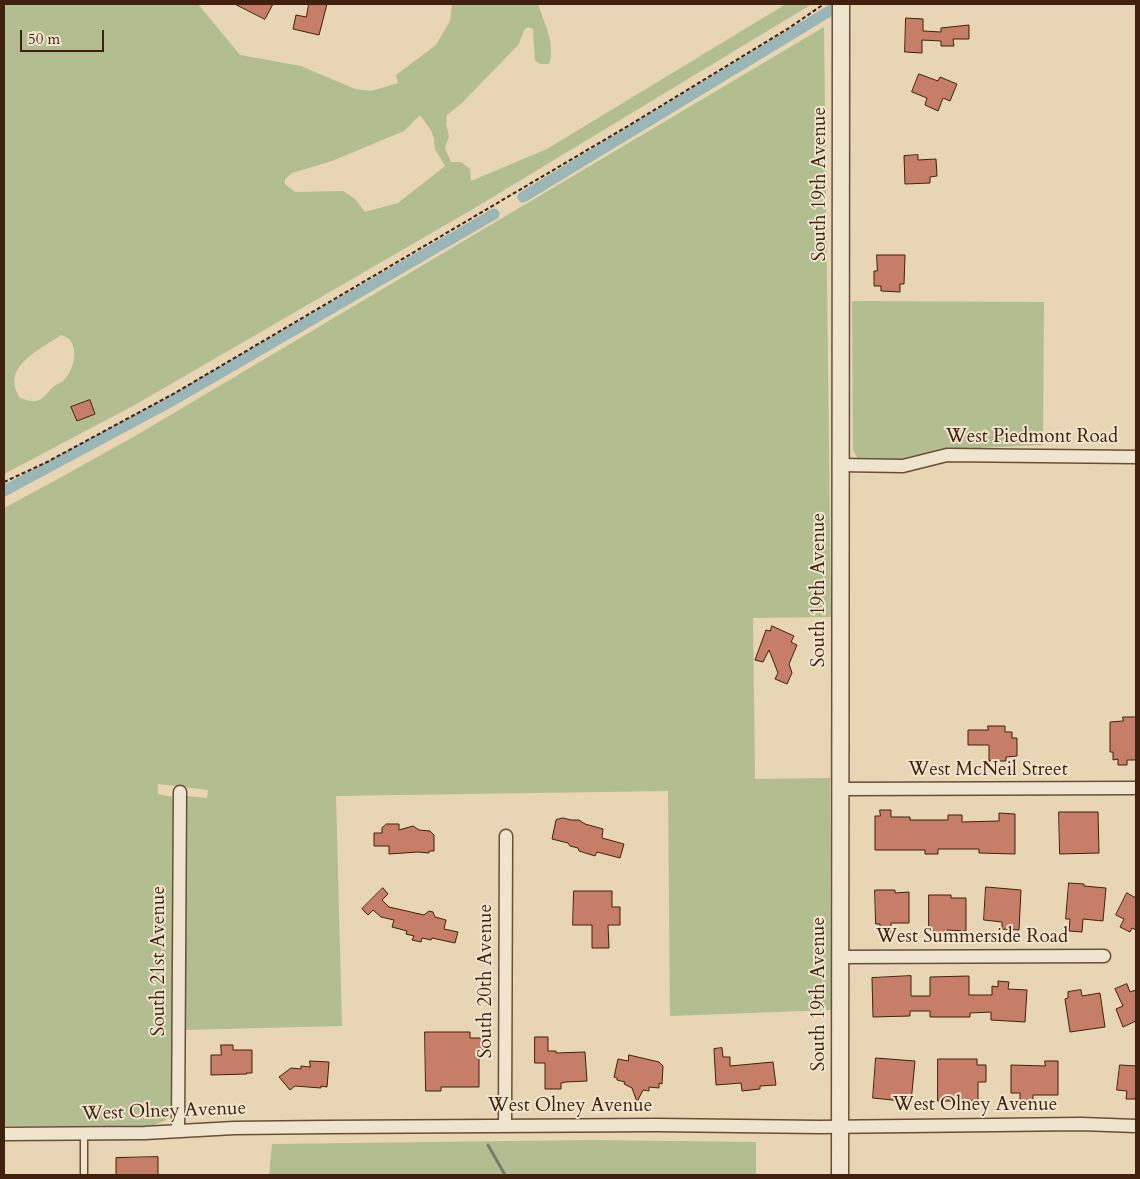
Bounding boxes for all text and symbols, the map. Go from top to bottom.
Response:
scale bar [22,20,106,52]
text: 50 m [28,29,60,49]
street label: South 19th Avenue [810,107,832,261]
street label: West Piedmont Road [946,427,1118,449]
street label: South 19th Avenue [809,513,831,667]
street label: West McNeil Street [908,760,1068,782]
street label: South 21st Avenue [149,886,171,1036]
street label: South 20th Avenue [476,904,498,1058]
street label: South 19th Avenue [809,917,831,1071]
street label: West Summerside Road [876,927,1068,949]
street label: West Olney Avenue [893,1095,1057,1117]
street label: West Olney Avenue [488,1096,652,1118]
street label: West Olney Avenue [81,1098,247,1126]

